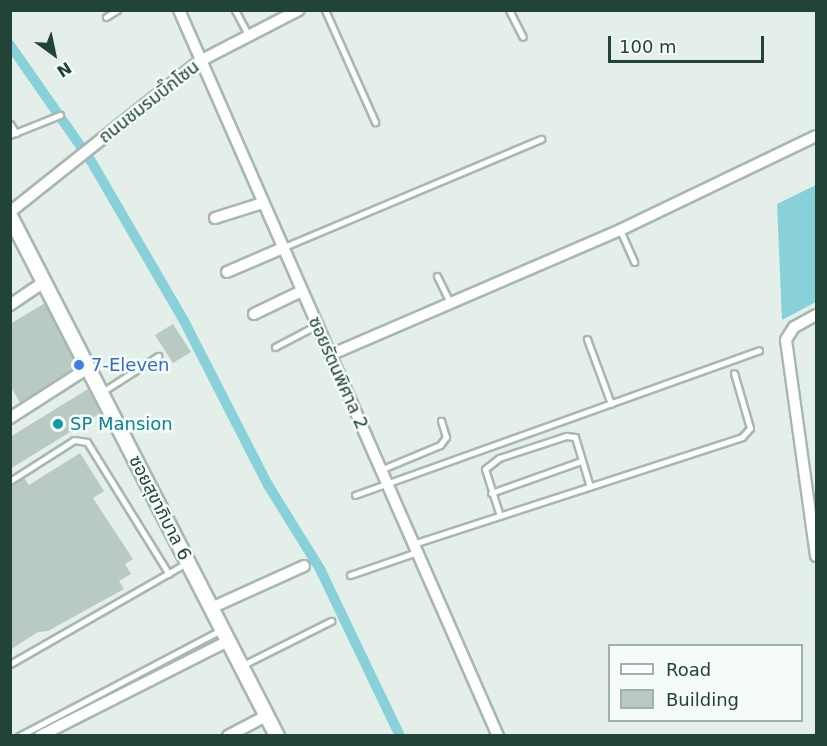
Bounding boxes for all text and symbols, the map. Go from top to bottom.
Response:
north arrow [24,24,84,84]
scale bar [611,24,767,62]
text: 100 m [619,36,677,57]
street label: ถนนชมรมบิ๊กโซน [94,56,204,148]
text: N [53,58,75,81]
street label: ซอยรัตนพิศาล 2 [304,313,372,433]
place label: 7-Eleven [91,354,170,376]
marker: 7-Eleven [72,358,86,372]
place label: SP Mansion [70,413,173,435]
marker: SP Mansion [51,417,65,431]
street label: ซอยสุขาภิบาล 6 [124,452,196,564]
legend [608,644,803,722]
text: Road [666,659,711,680]
text: Building [666,689,739,710]

